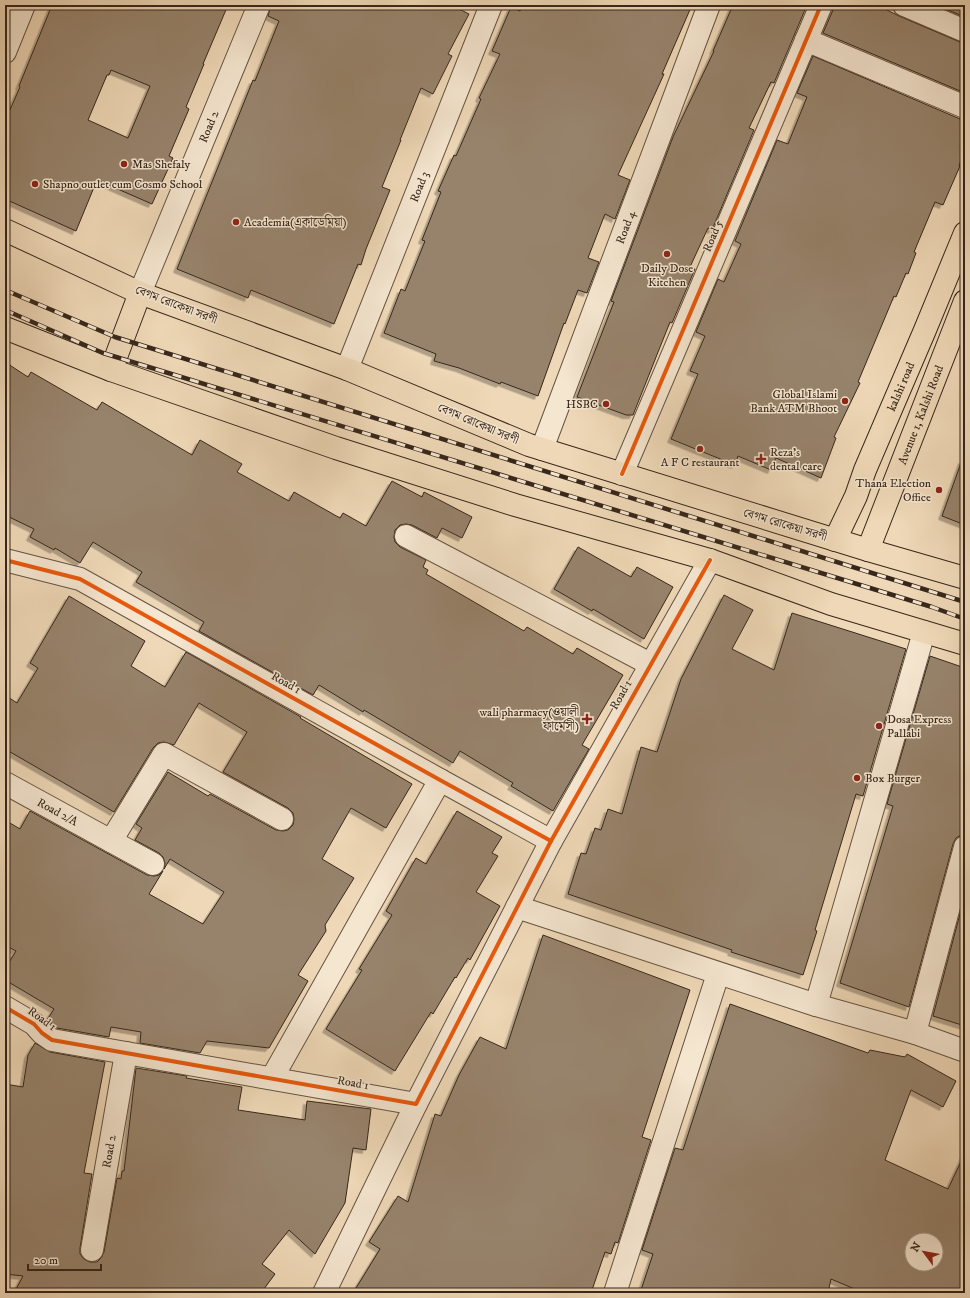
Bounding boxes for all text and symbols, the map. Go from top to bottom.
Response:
street label: Road 2 [195,108,222,145]
place label: Mas Shefaly [132,157,191,172]
marker: Mas Shefaly [119,159,129,169]
street label: Road 3 [406,169,432,204]
place label: Shapno outlet cum Cosmo School [43,177,203,192]
marker: Shapno outlet cum Cosmo School [30,179,40,189]
street label: Road 4 [612,207,639,246]
place label: Academia(একাডেমিয়া) [244,214,347,230]
marker: Academia(একাডেমিয়া) [231,217,241,227]
street label: Road 5 [700,218,726,254]
marker: Daily Dose Kitchen [662,249,672,259]
place label: Daily Dose Kitchen [641,261,693,290]
street label: বেগম রোকেয়া সরণী [133,282,220,328]
street label: kalshi road [884,360,918,413]
street label: Avenue 1, Kalshi Road [895,363,947,467]
place label: Global Islami Bank ATM Bhoot [750,387,837,416]
marker: Global Islami Bank ATM Bhoot [840,396,850,406]
place label: HSBC [566,397,598,412]
street label: বেগম রোকেয়া সরণী [435,399,521,448]
marker: HSBC [601,399,611,409]
marker: A F C restaurant [695,444,705,454]
place label: Reza's dental care [770,445,822,474]
marker: Reza's dental care [755,453,767,465]
place label: A F C restaurant [661,455,739,470]
place label: Thana Election Office [855,476,932,505]
marker: Thana Election Office [934,485,944,495]
street label: বেগম রোকেয়া সরণী [741,504,829,545]
street label: Road 1 [268,669,304,697]
street label: Road 1 [607,677,635,713]
place label: wali pharmacy(ওয়ালী ফার্মেসী) [478,704,579,734]
place label: Dosa Express Pallabi [887,712,951,741]
marker: wali pharmacy(ওয়ালী ফার্মেসী) [582,714,592,724]
marker: Dosa Express Pallabi [874,721,884,731]
place label: Box Burger [865,771,921,786]
marker: Box Burger [852,773,862,783]
street label: Road 2/A [35,795,81,829]
street label: Road 1 [25,1004,59,1034]
street label: Road 1 [336,1073,370,1093]
street label: Road 2 [99,1134,119,1169]
north arrow [904,1232,944,1272]
text: N [908,1240,925,1255]
scale bar [28,1246,101,1272]
text: 20 m [34,1253,58,1268]

